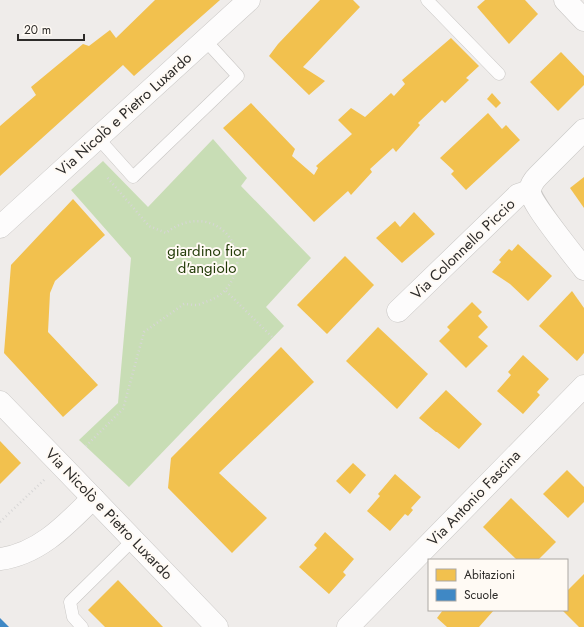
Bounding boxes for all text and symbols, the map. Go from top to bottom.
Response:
scale bar [18,16,84,42]
text: 20 m [24,21,51,39]
street label: Via Nicolò e Pietro Luxardo [51,47,197,181]
street label: Via Colonnello Piccio [406,193,520,305]
park label: giardino fior d'angiolo [167,240,248,279]
street label: Via Nicolò e Pietro Luxardo [40,443,178,585]
street label: Via Antonio Fascina [422,445,526,551]
legend [428,559,568,611]
text: Abitazioni [464,566,515,584]
text: Scuole [464,586,498,604]

